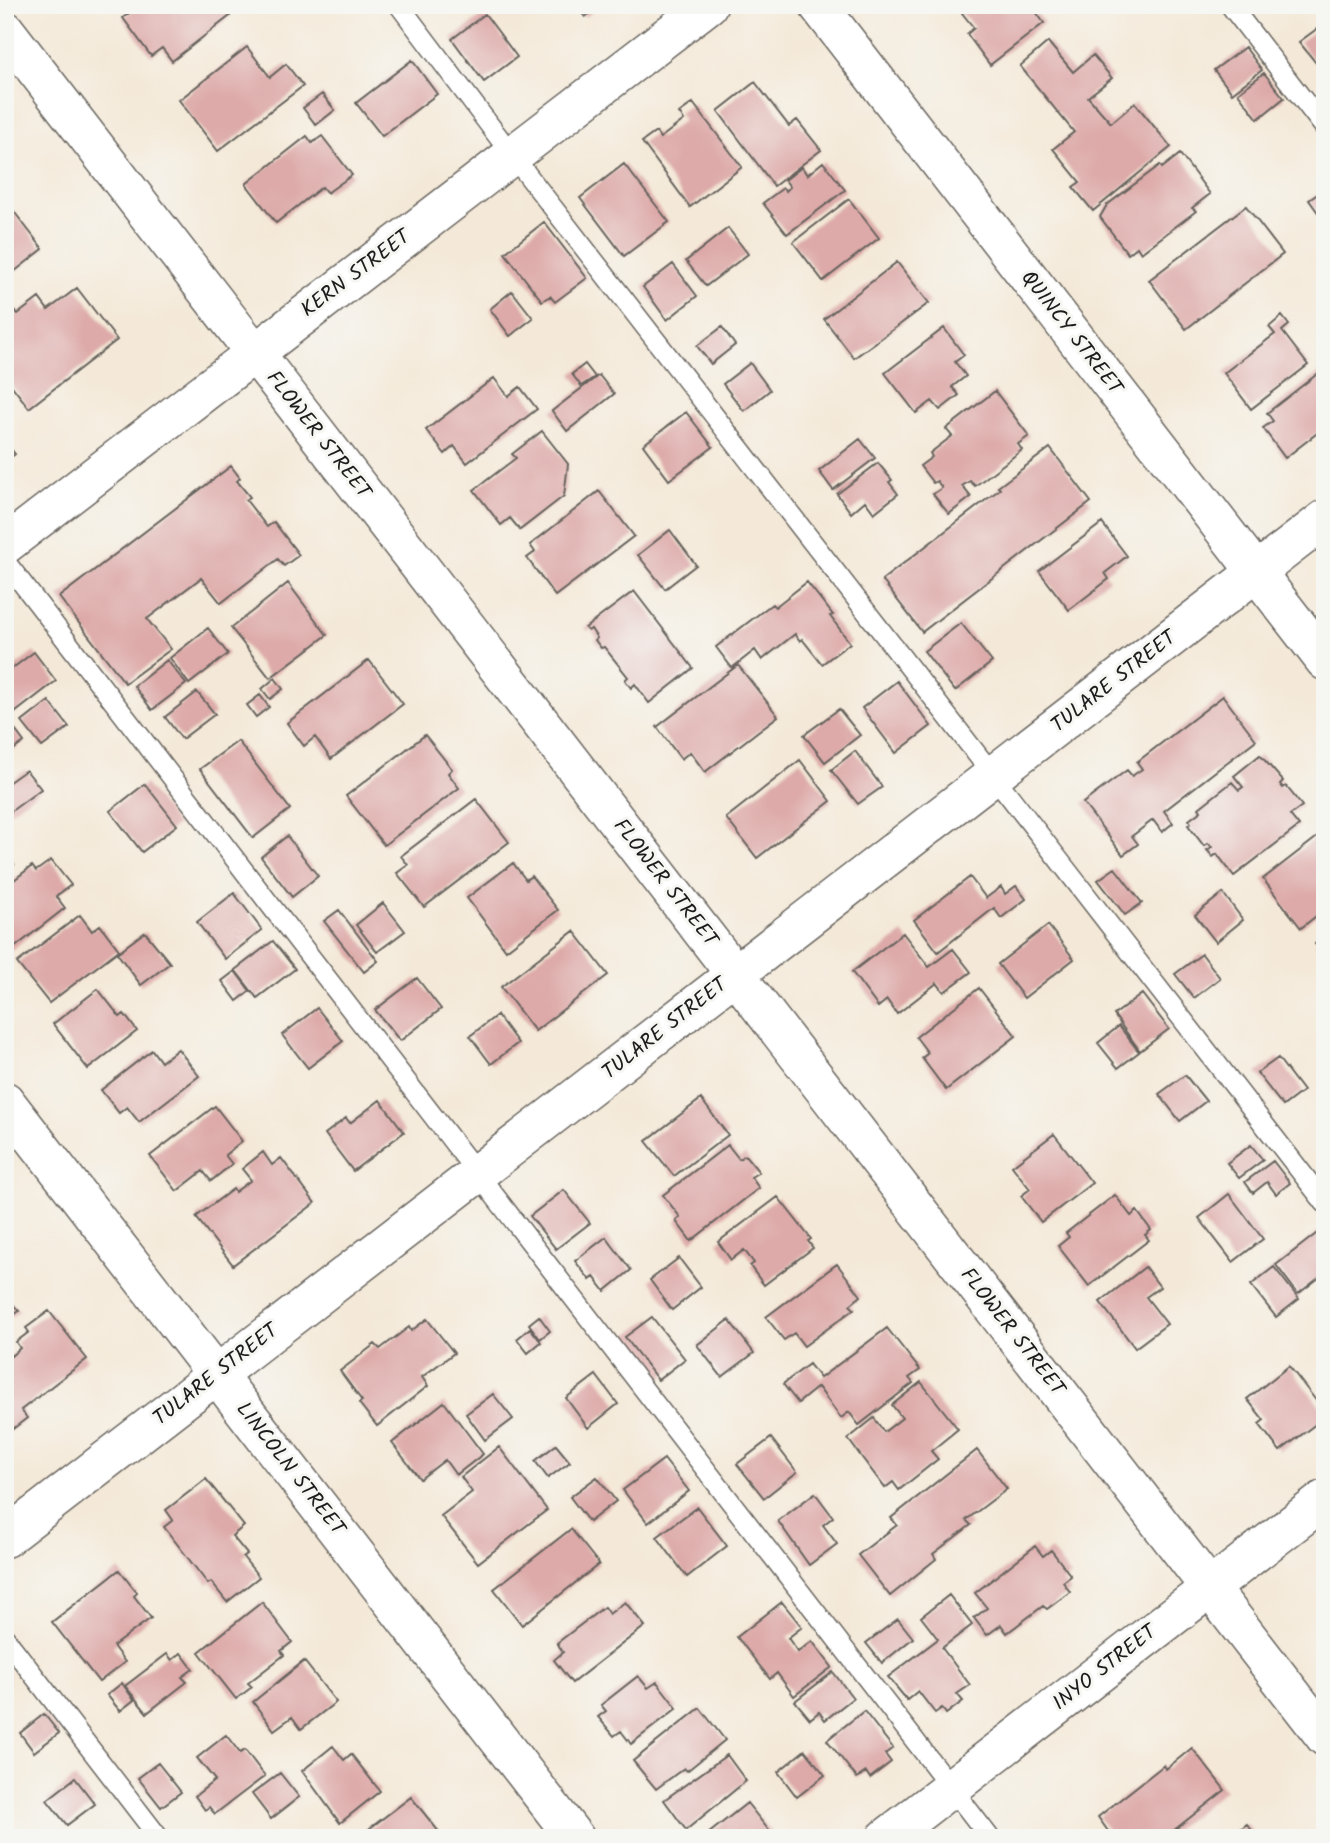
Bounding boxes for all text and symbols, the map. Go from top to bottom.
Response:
street label: KERN STREET [294,221,419,326]
street label: QUINCY STREET [1012,264,1131,404]
street label: FLOWER STREET [257,364,380,508]
street label: TULARE STREET [1044,621,1185,742]
street label: FLOWER STREET [604,812,727,956]
street label: TULARE STREET [595,968,736,1089]
street label: FLOWER STREET [951,1261,1074,1405]
street label: TULARE STREET [146,1314,287,1435]
street label: LINCOLN STREET [227,1395,354,1544]
street label: INYO STREET [1046,1616,1166,1719]

